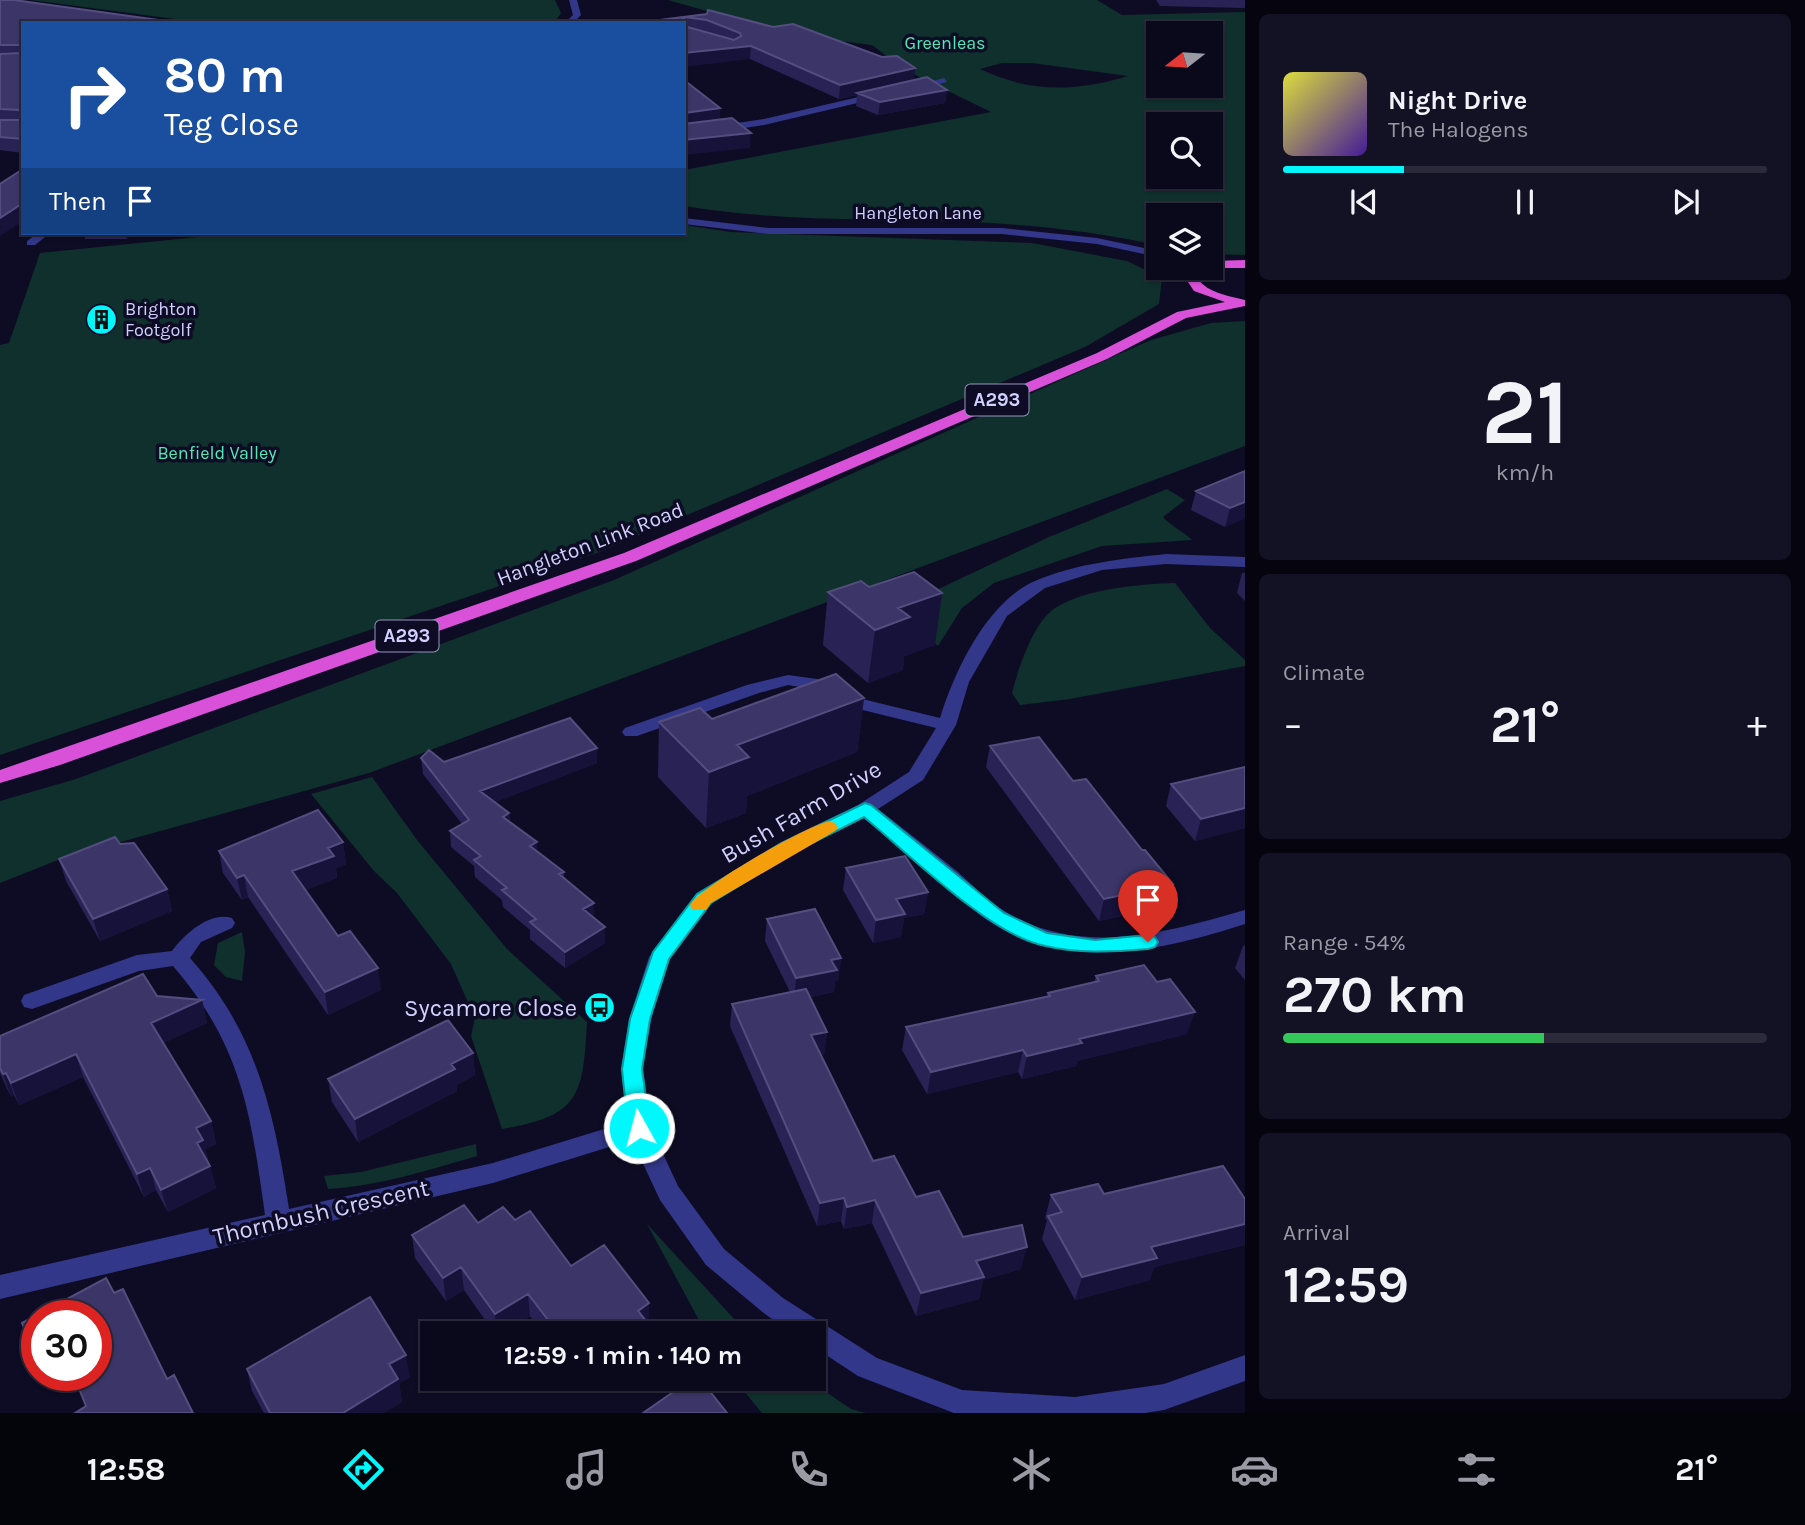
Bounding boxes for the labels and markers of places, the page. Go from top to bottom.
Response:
place label: Brighton Footgolf [125,298,197,341]
building icon: Brighton Footgolf [85,302,119,336]
pin [1118,870,1178,942]
bus stop icon: Sycamore Close [583,991,617,1025]
place label: Sycamore Close [404,994,577,1022]

